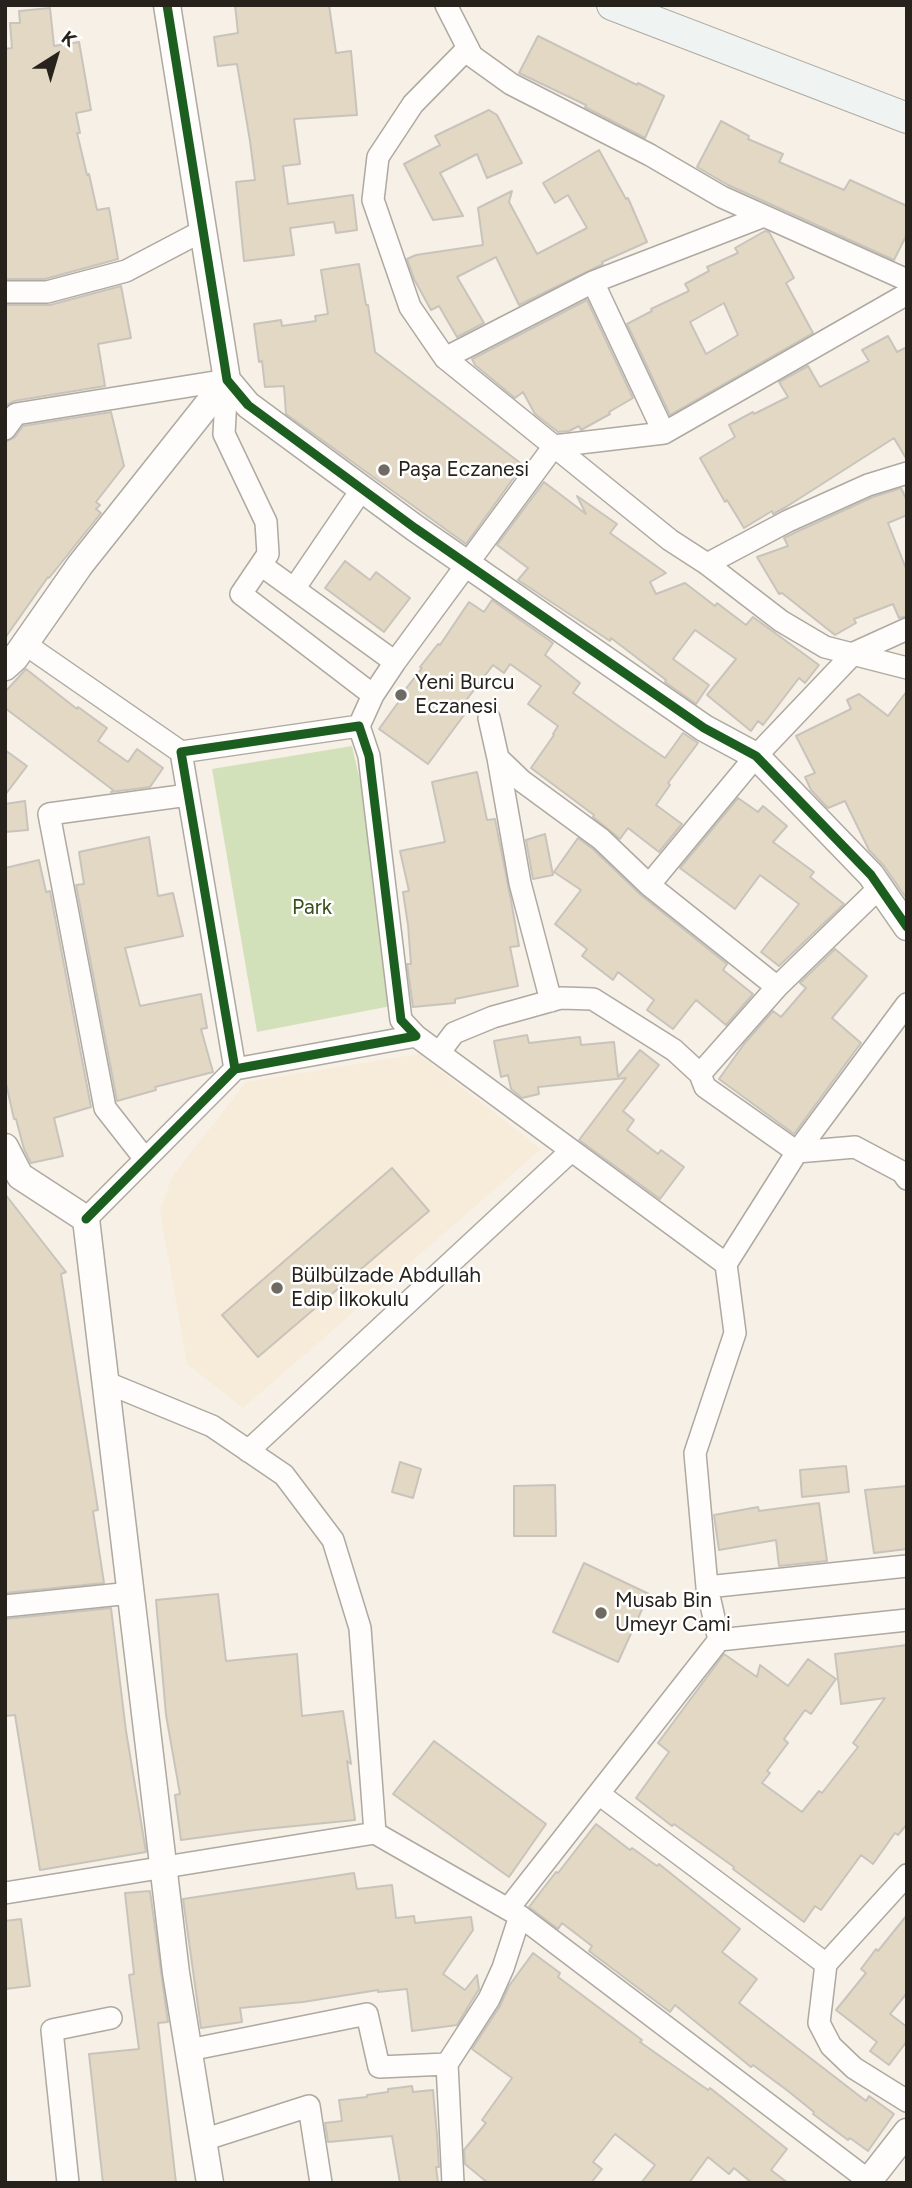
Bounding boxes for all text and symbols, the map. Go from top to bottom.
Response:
north arrow [21,21,91,91]
text: K [57,26,81,52]
place label: Paşa Eczanesi [398,457,529,483]
marker: Paşa Eczanesi [376,462,392,478]
place label: Yeni Burcu Eczanesi [415,670,514,720]
marker: Yeni Burcu Eczanesi [393,687,409,703]
park label: Park [292,895,332,921]
place label: Bülbülzade Abdullah Edip İlkokulu [291,1263,481,1313]
marker: Bülbülzade Abdullah Edip İlkokulu [269,1280,285,1296]
place label: Musab Bin Umeyr Cami [615,1588,731,1638]
marker: Musab Bin Umeyr Cami [593,1605,609,1621]

